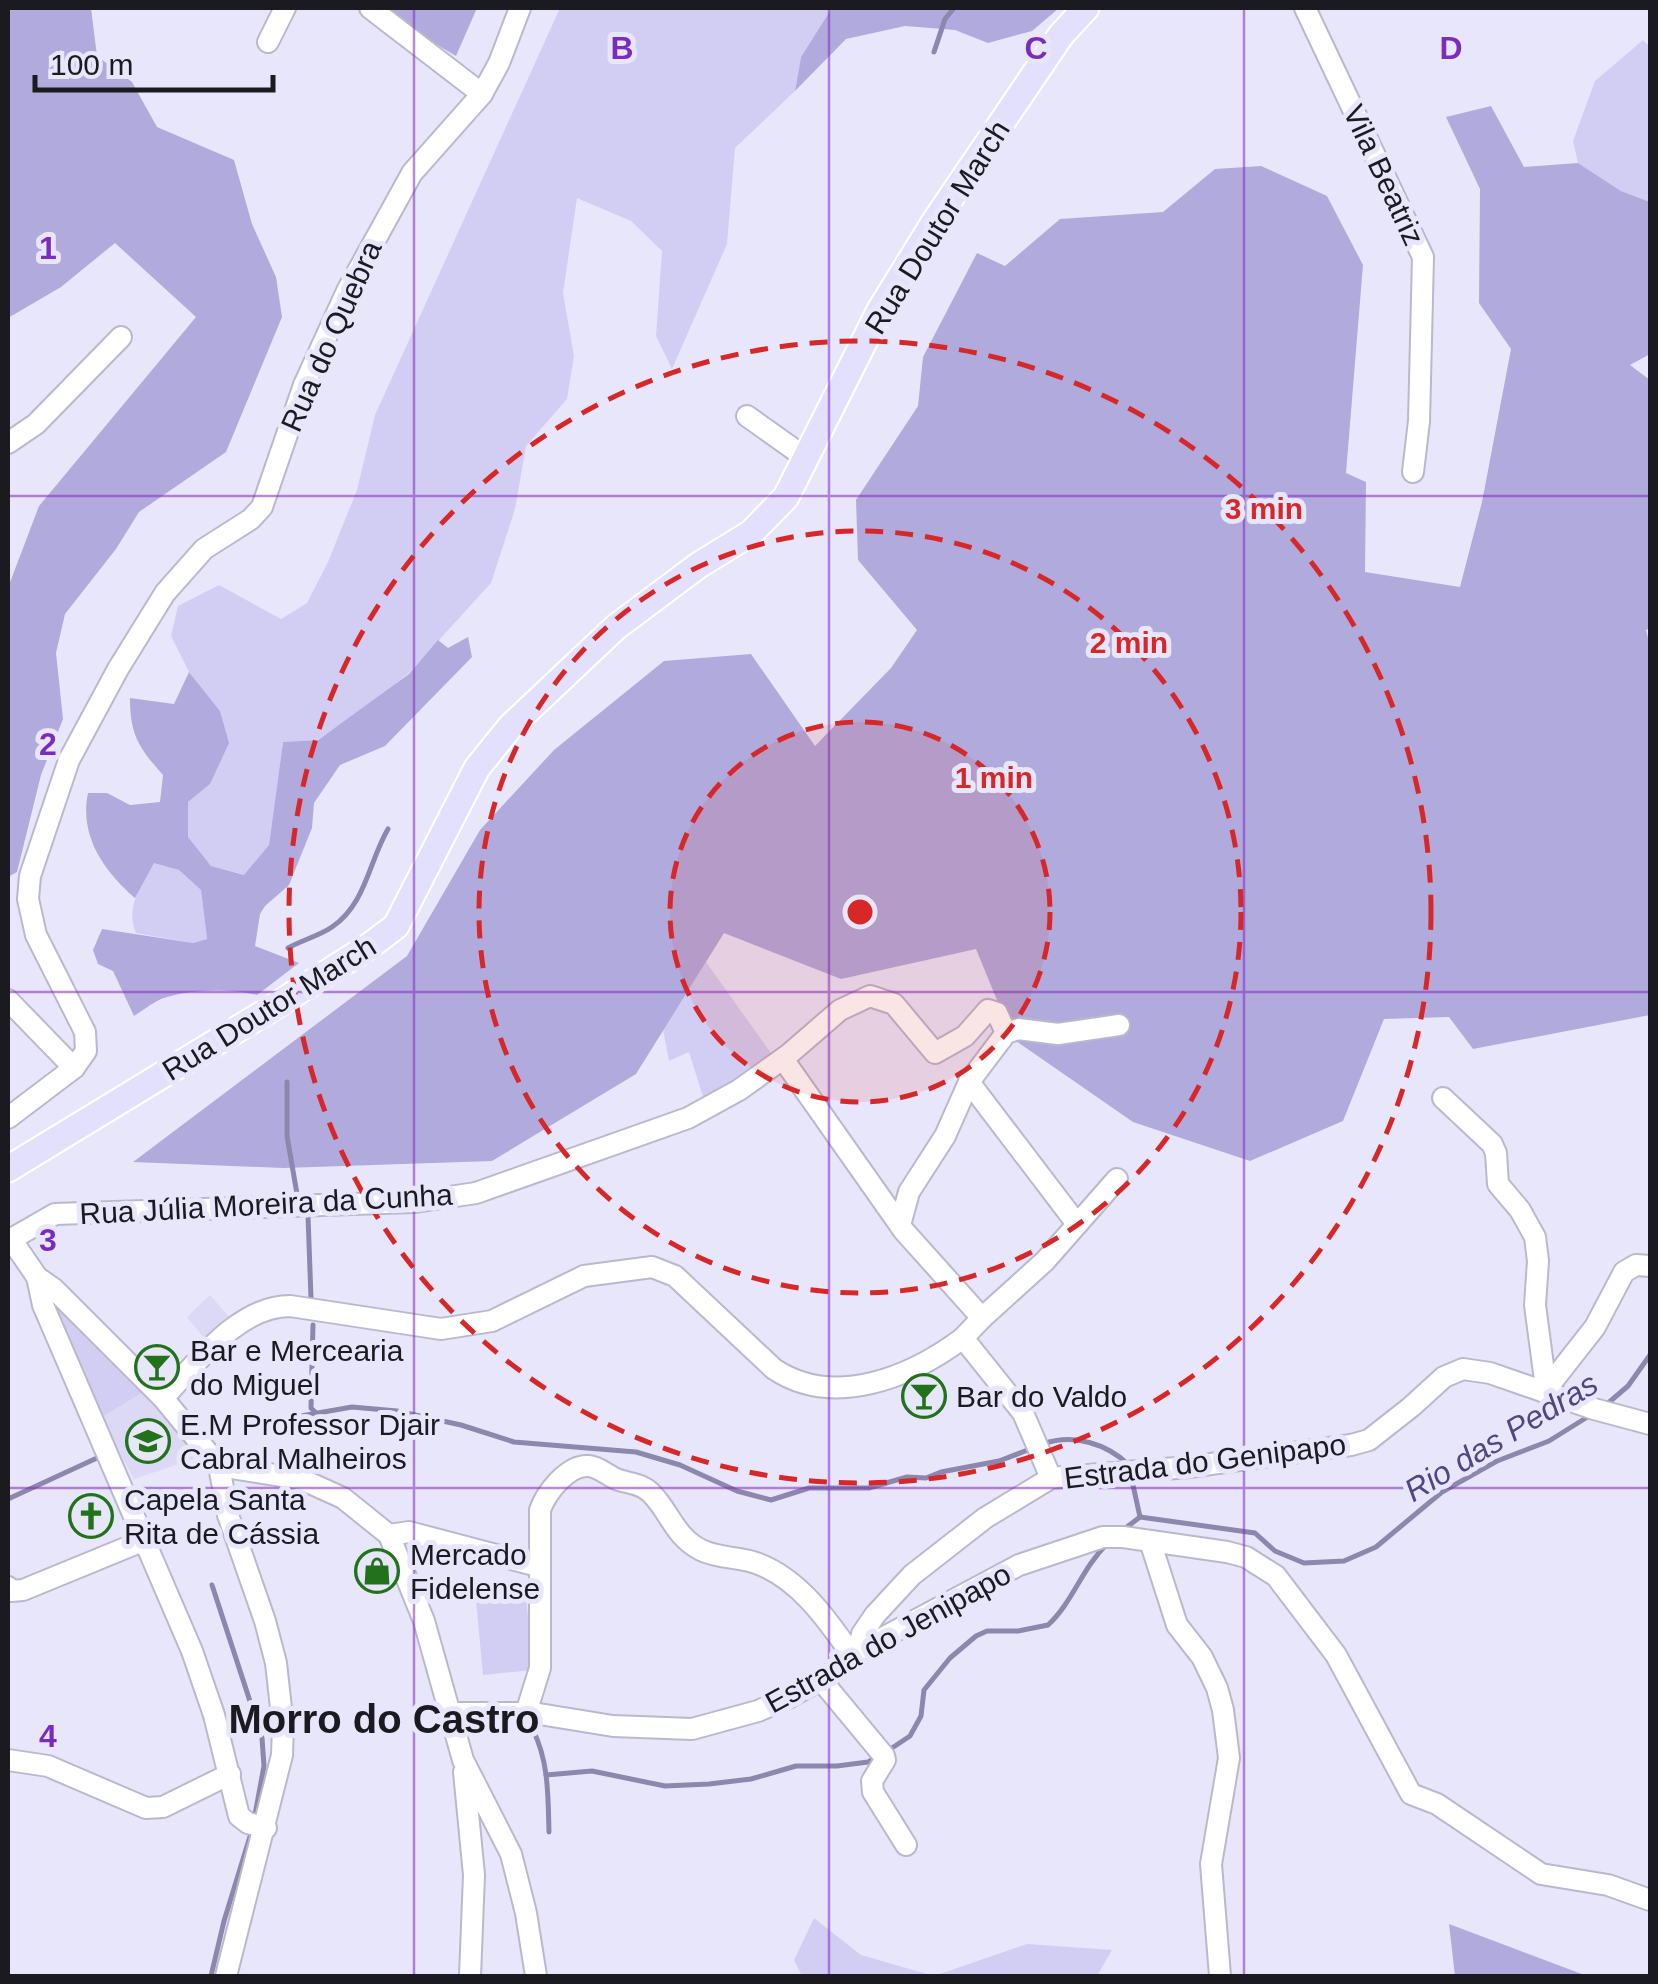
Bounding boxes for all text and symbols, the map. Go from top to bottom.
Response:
scale bar [35,30,272,92]
text: B [610,30,634,66]
text: C [1024,30,1048,66]
text: D [1439,30,1463,66]
text: 100 m [50,48,133,81]
street label: Vila Beatriz [1337,100,1431,250]
street label: Rua Doutor March [858,114,1016,340]
text: 1 [39,230,57,266]
street label: Rua do Quebra [274,235,388,436]
text: 3 min [1225,492,1303,525]
text: 2 min [1090,626,1168,659]
text: 2 [39,726,57,762]
text: 1 min [955,761,1033,794]
centre of rings [842,894,878,930]
street label: Rua Doutor March [156,929,382,1087]
street label: Rua Júlia Moreira da Cunha [79,1178,454,1230]
text: 3 [39,1222,57,1258]
place label: Bar e Mercearia do Miguel [190,1334,404,1401]
bar icon: Bar e Mercearia do Miguel [134,1344,180,1390]
water label: Rio das Pedras [1398,1365,1604,1509]
bar icon: Bar do Valdo [901,1373,947,1419]
place label: Bar do Valdo [956,1380,1127,1413]
place label: E.M Professor Djair Cabral Malheiros [180,1408,440,1475]
school or university icon: E.M Professor Djair Cabral Malheiros [125,1418,171,1464]
street label: Estrada do Genipapo [1062,1427,1348,1495]
place label: Capela Santa Rita de Cássia [124,1483,319,1550]
church icon: Capela Santa Rita de Cássia [68,1493,114,1539]
place label: Mercado Fidelense [410,1538,540,1605]
shop icon: Mercado Fidelense [354,1548,400,1594]
street label: Estrada do Jenipapo [760,1557,1016,1719]
district label: Morro do Castro [228,1697,540,1741]
text: 4 [39,1718,57,1754]

